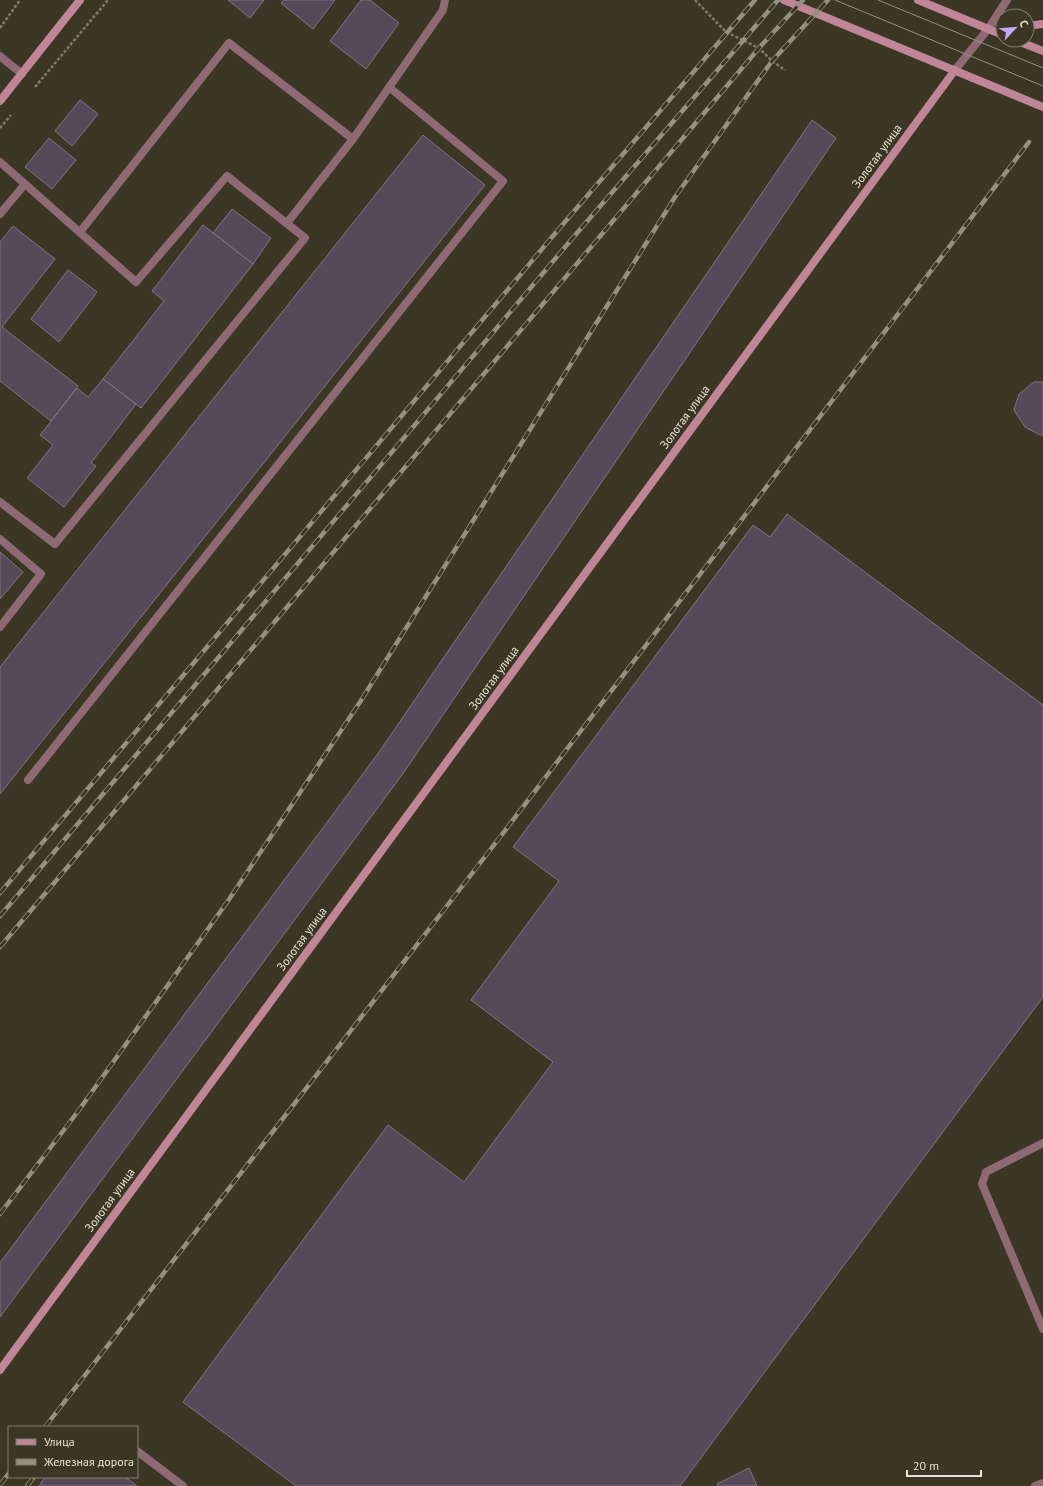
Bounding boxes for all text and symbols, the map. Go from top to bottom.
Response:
north arrow [995,8,1035,48]
text: С [1016,18,1032,29]
street label: Золотая улица [848,121,905,191]
street label: Золотая улица [656,382,713,452]
street label: Золотая улица [465,643,522,713]
street label: Золотая улица [273,904,330,974]
street label: Золотая улица [81,1165,138,1235]
legend [8,1426,138,1478]
text: Улица [44,1434,75,1449]
scale bar [907,1452,981,1478]
text: Железная дорога [43,1454,134,1469]
text: 20 m [913,1458,939,1473]

